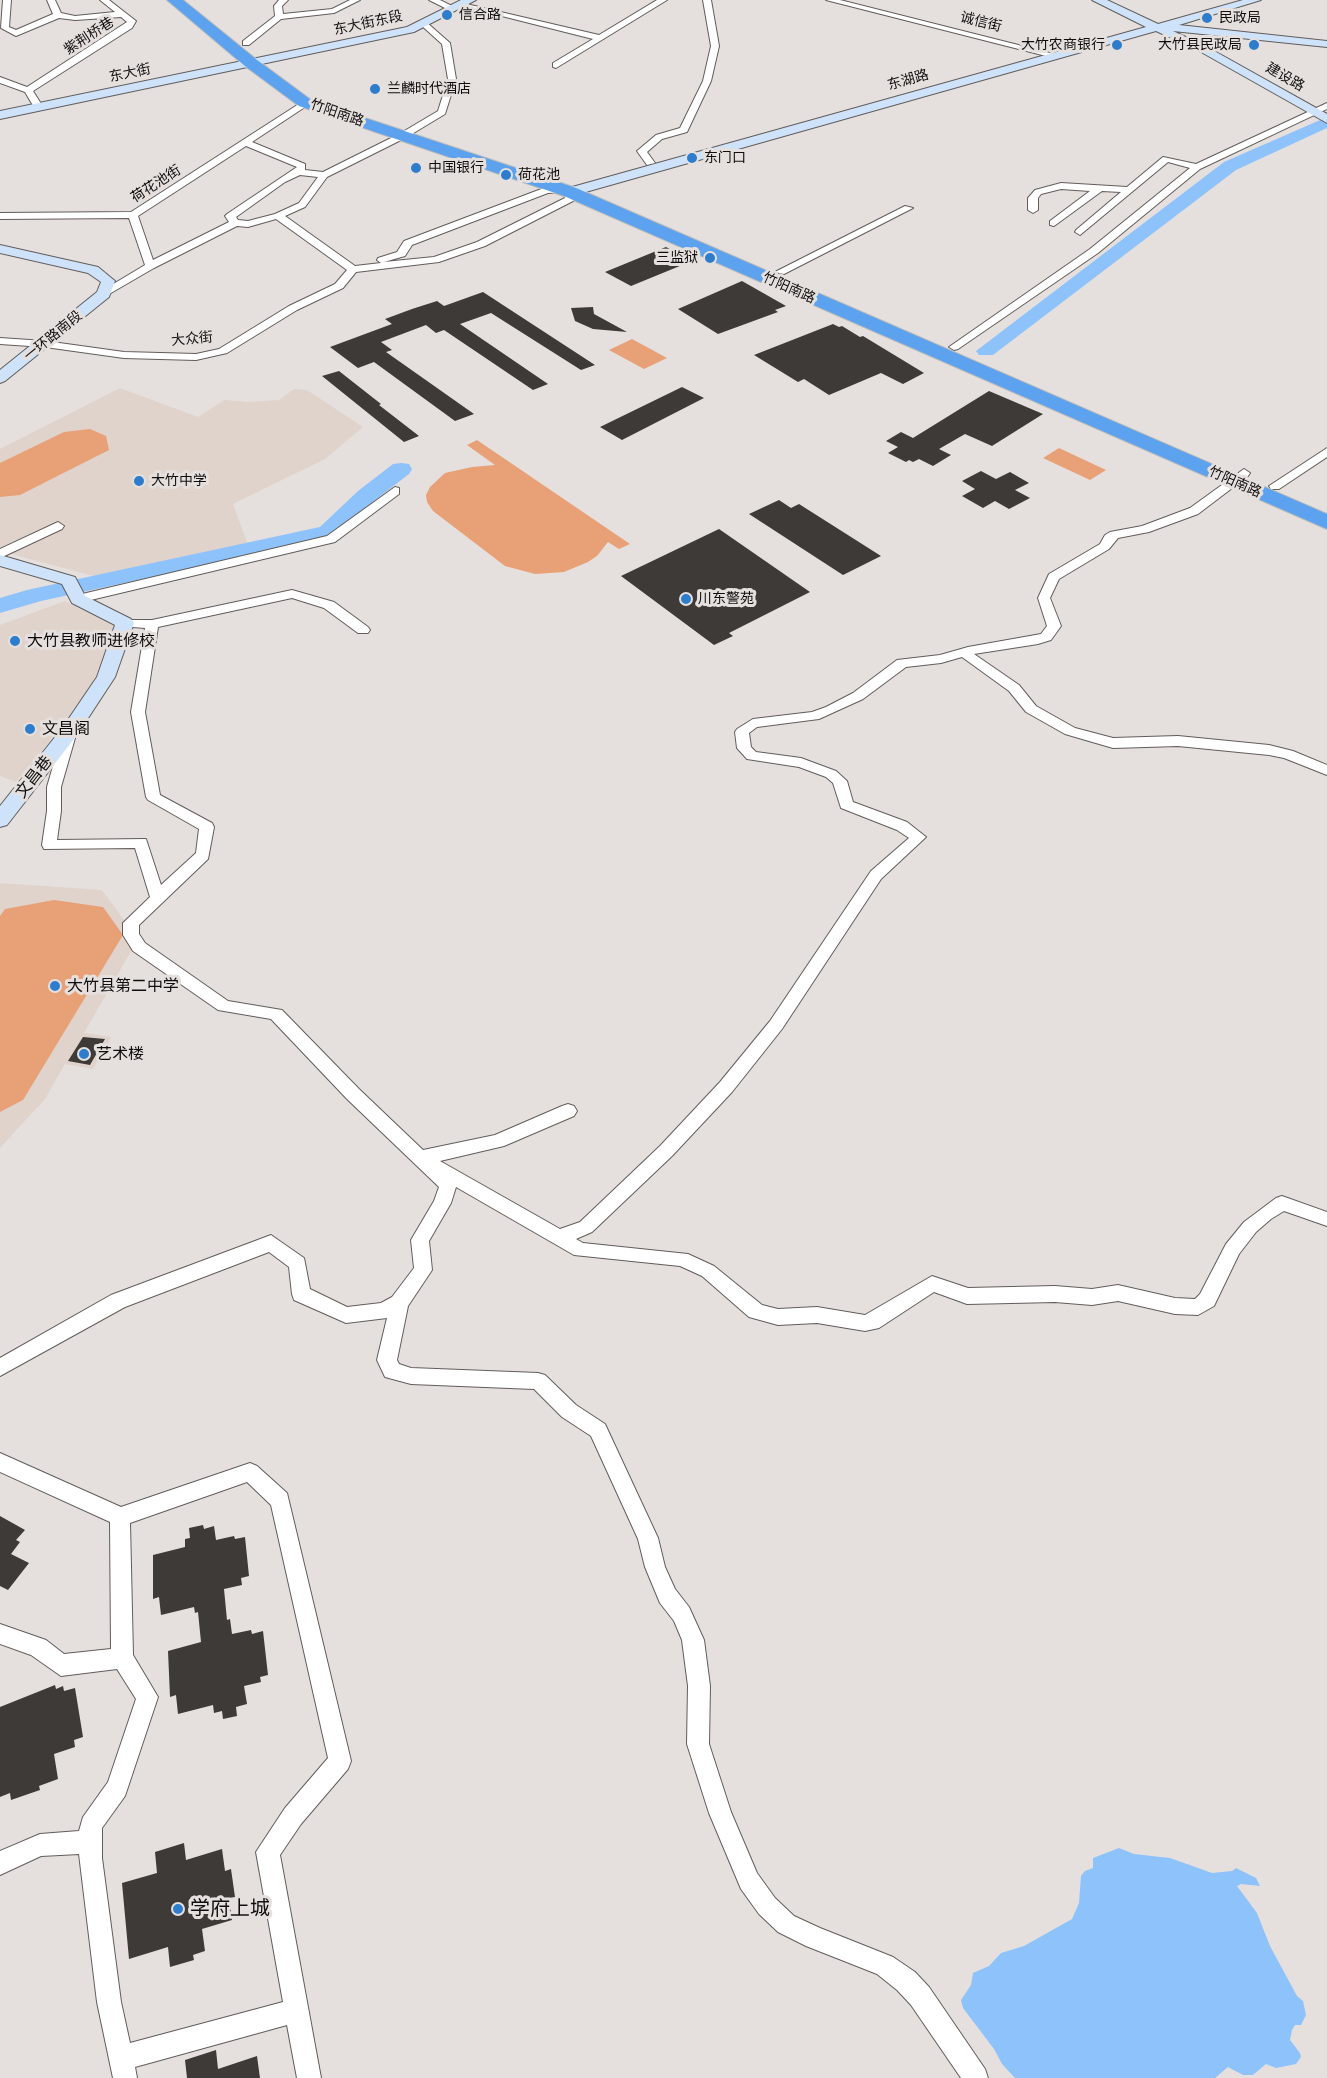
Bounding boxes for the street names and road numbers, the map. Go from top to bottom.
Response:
street label: 东大街东段 [332,8,404,38]
street label: 诚信街 [959,9,1003,35]
street label: 紫荆桥巷 [61,14,117,58]
street label: 建设路 [1263,59,1307,95]
street label: 东大街 [108,60,152,86]
street label: 东湖路 [885,66,931,94]
street label: 竹阳南路 [308,96,366,130]
street label: 荷花池街 [128,162,184,206]
street label: 竹阳南路 [760,269,818,307]
street label: 一环路南段 [21,307,85,365]
street label: 大众街 [170,329,214,349]
street label: 竹阳南路 [1206,463,1264,501]
street label: 文昌巷 [12,752,56,802]

